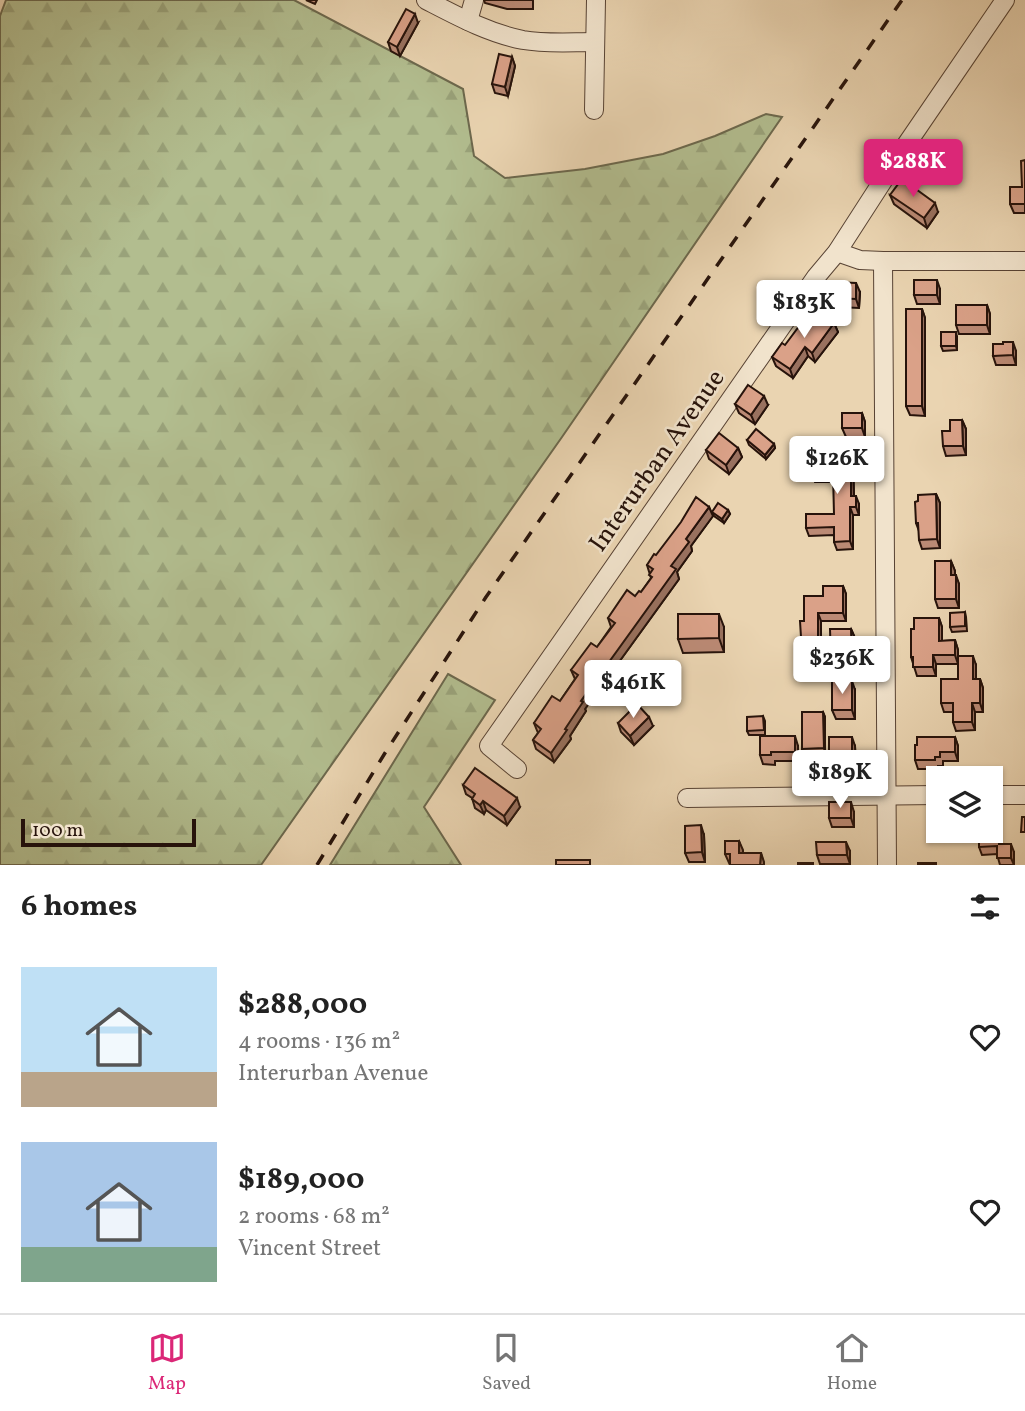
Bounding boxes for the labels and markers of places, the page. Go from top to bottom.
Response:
pin: $288K [864,140,962,199]
pin: $183K [755,280,853,340]
pin: $126K [788,436,886,496]
pin: $236K [793,636,891,696]
pin: $461K [584,660,682,720]
pin: $189K [791,750,889,810]

